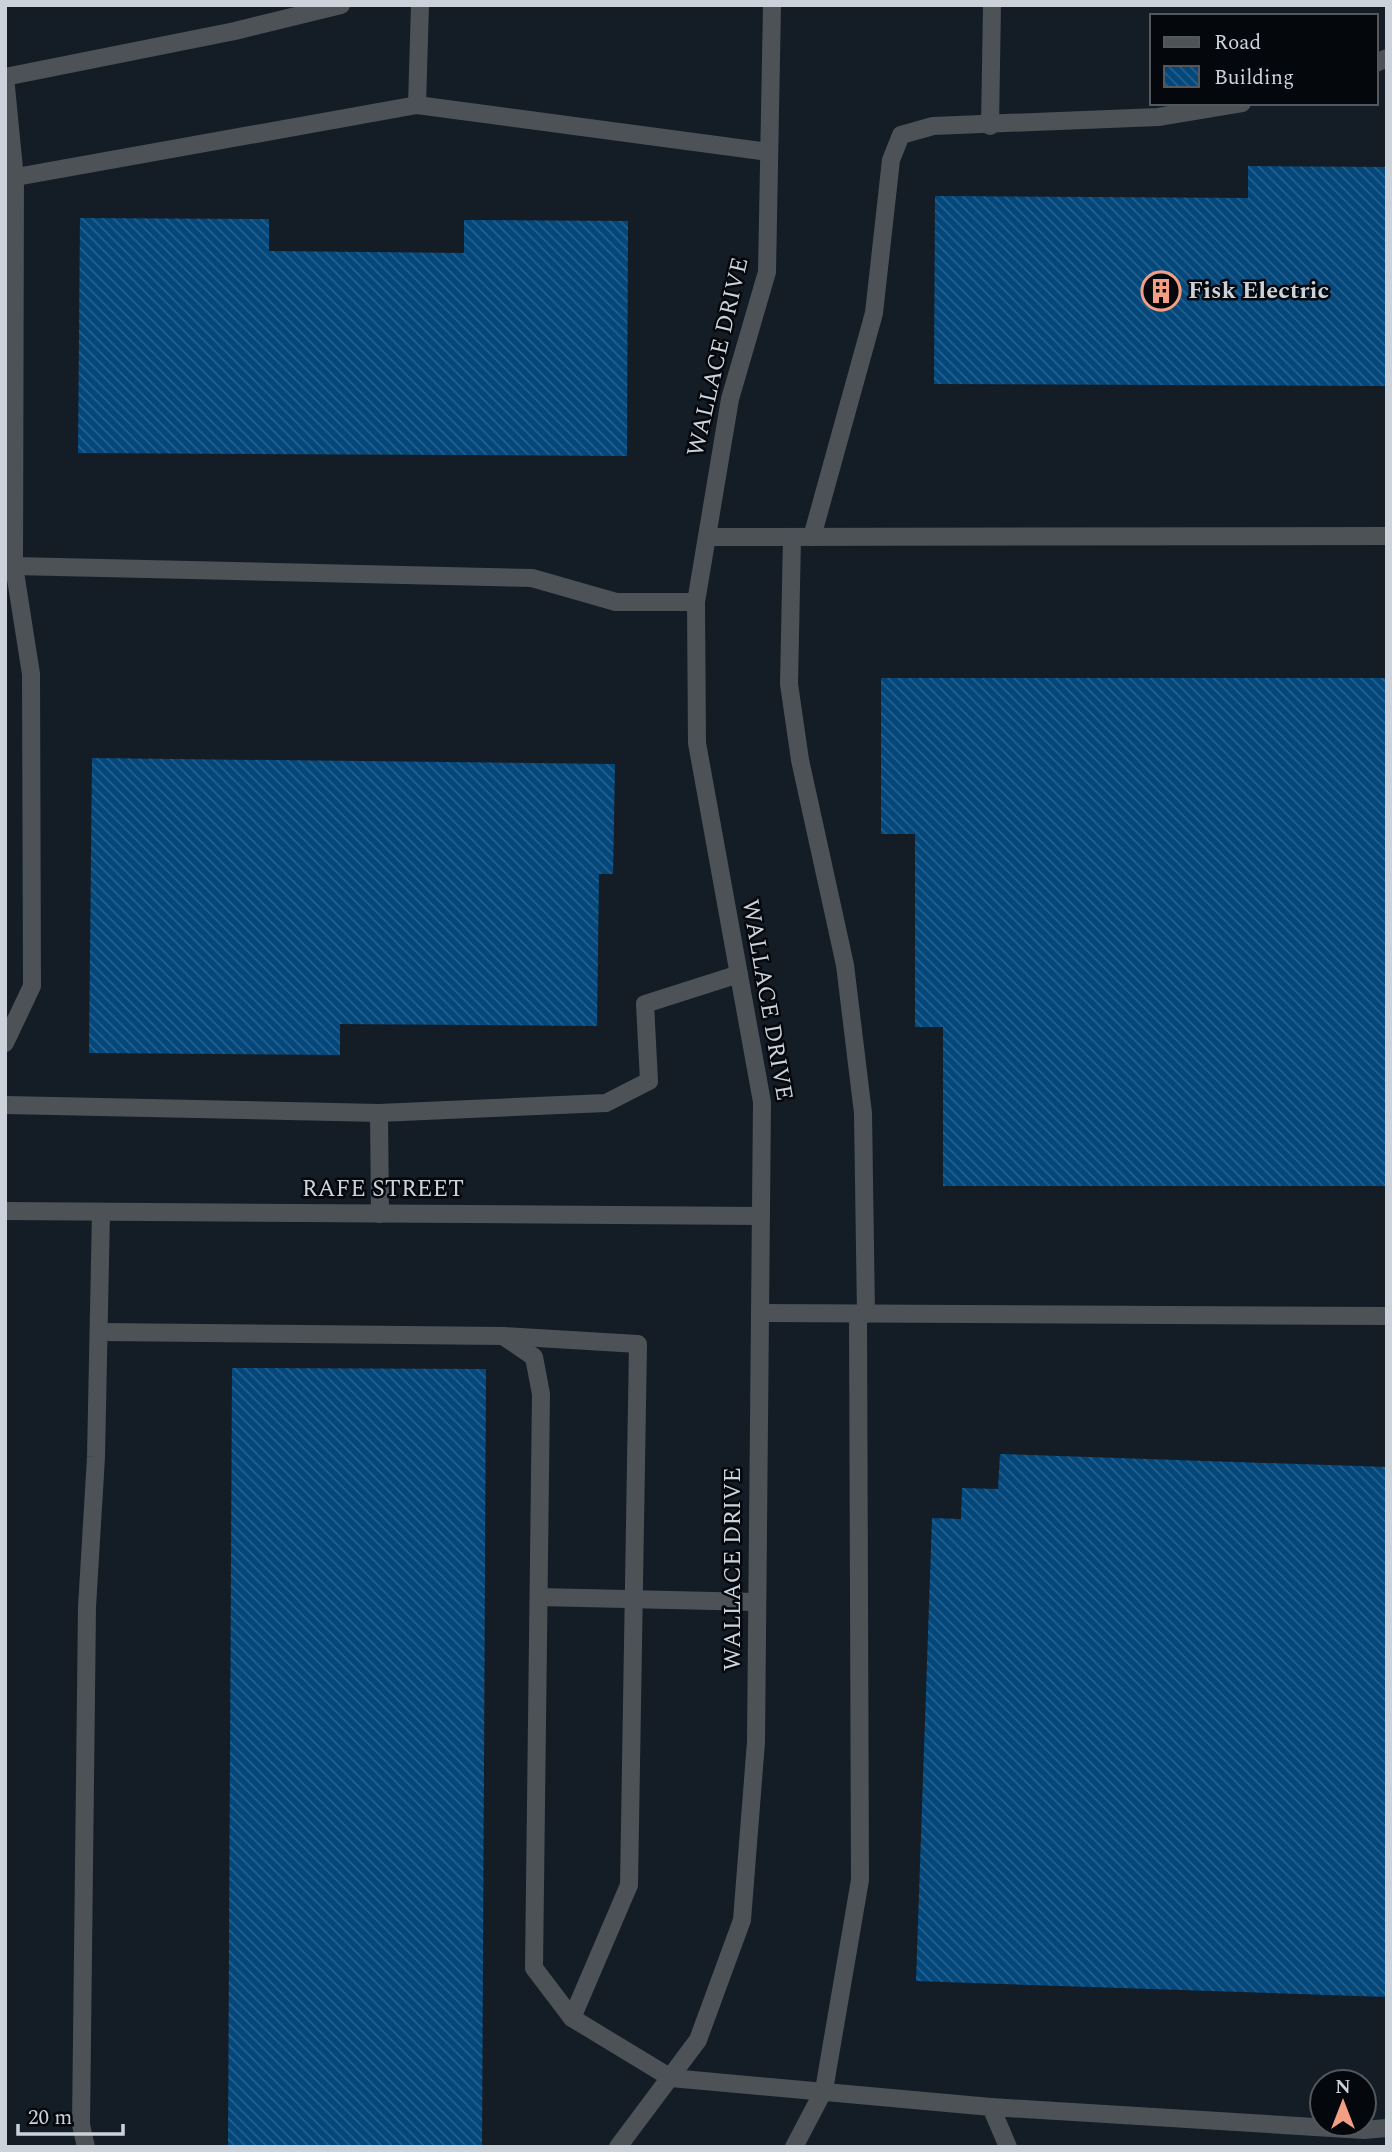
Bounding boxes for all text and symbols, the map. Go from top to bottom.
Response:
legend [1150,14,1378,105]
text: Road [1214,27,1261,59]
text: Building [1214,62,1294,94]
street label: WALLACE DRIVE [678,254,758,460]
building icon: Fisk Electric [1140,270,1182,312]
place label: Fisk Electric [1188,273,1329,309]
street label: WALLACE DRIVE [732,897,802,1103]
street label: RAFE STREET [302,1171,464,1207]
street label: WALLACE DRIVE [715,1467,751,1671]
north arrow [1308,2068,1378,2138]
text: N [1335,2073,1351,2102]
scale bar [18,2092,122,2136]
text: 20 m [28,2102,72,2134]

